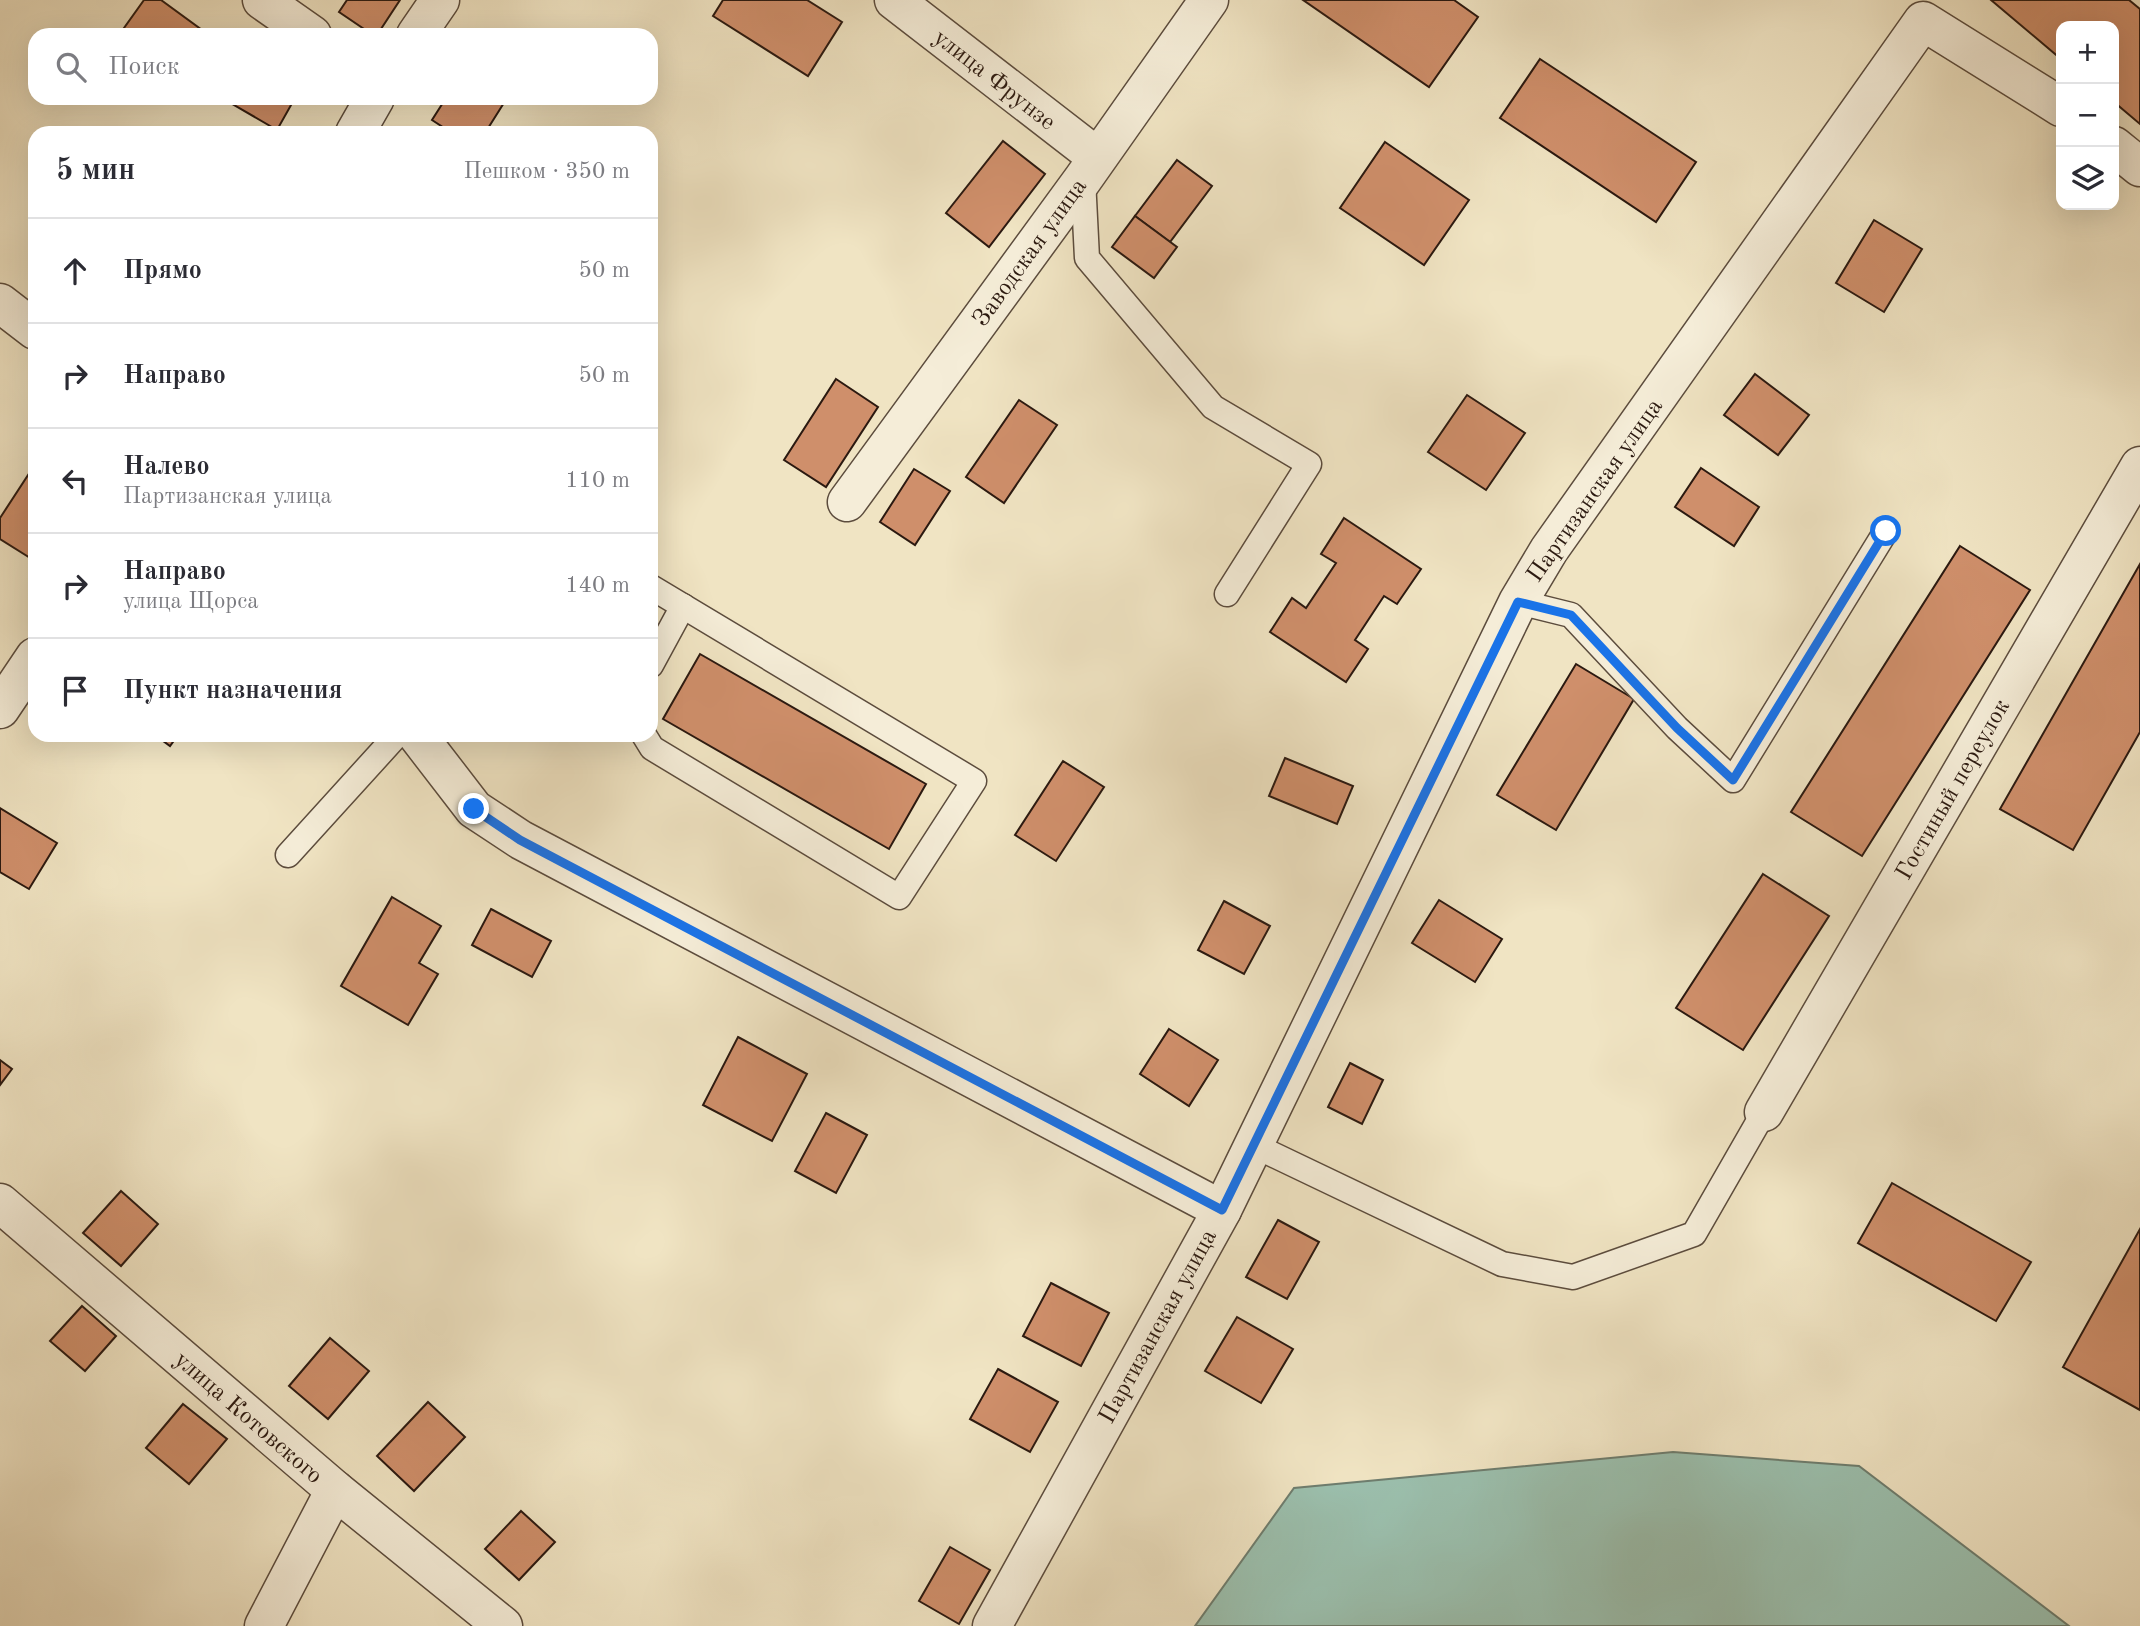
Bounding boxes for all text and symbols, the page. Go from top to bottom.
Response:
map controls [2056,21,2119,210]
button: + [2056,21,2119,84]
street label: улица Фрунзе [928,26,1059,135]
search box [28,28,658,105]
icon: search [52,48,90,86]
text: Поиск [108,54,180,80]
button: − [2056,84,2119,147]
button: layers [2056,147,2119,210]
text: 5 мин [56,156,135,186]
text: Пешком · 350 m [464,160,630,183]
street label: Заводская улица [969,175,1092,332]
icon: ahead [56,252,94,290]
text: Прямо [123,258,202,284]
text: 50 m [579,259,630,282]
icon: right [56,357,94,395]
text: Направо [123,363,226,389]
text: 50 m [579,364,630,387]
street label: Партизанская улица [1523,395,1668,587]
text: Налево [123,454,210,480]
icon: left [56,462,94,500]
text: 110 m [565,469,630,492]
text: Партизанская улица [123,485,332,508]
route start [1870,515,1901,546]
text: Направо [123,559,226,585]
icon: right [56,567,94,605]
text: 140 m [565,574,630,597]
text: улица Щорса [123,590,259,613]
icon: arrive [56,672,94,710]
text: Пункт назначения [123,678,342,704]
street label: Гостиный переулок [1892,696,2015,884]
route end [458,793,489,824]
street label: Партизанская улица [1095,1226,1222,1428]
street label: улица Котовского [169,1348,326,1489]

